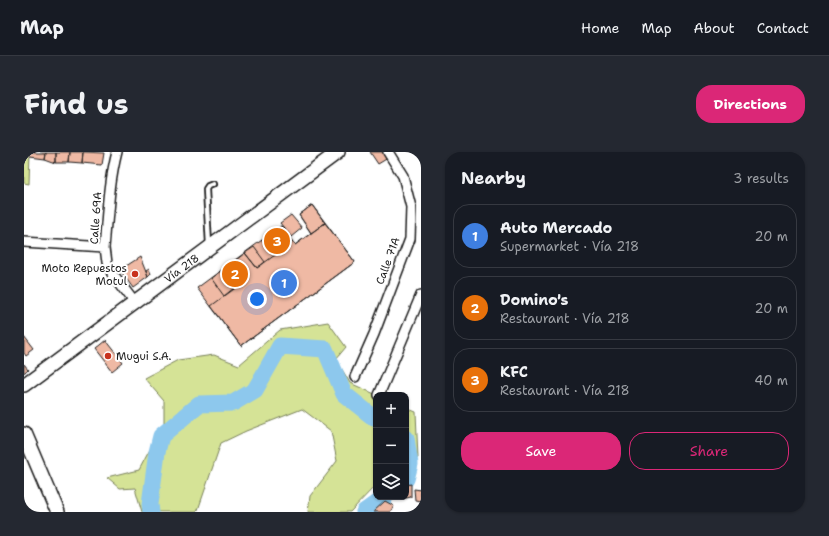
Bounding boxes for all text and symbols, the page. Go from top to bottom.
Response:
text: Map [20,15,64,40]
text: Home [581,19,620,37]
text: Map [642,19,672,37]
text: About [694,19,735,37]
text: Contact [757,19,809,37]
text: Find us [24,85,129,123]
button: Directions [696,85,805,123]
text: Nearby [461,167,526,189]
text: 3 results [733,170,789,187]
street label: Calle 69A [87,191,105,245]
text: Auto Mercado [500,218,612,238]
pin: 3 [264,226,290,256]
text: 1 [472,228,478,245]
text: 20 m [755,228,788,245]
street label: Calle 71A [373,235,403,287]
text: Supermarket · Vía 218 [500,238,639,255]
street label: Vía 218 [161,250,202,286]
pin: 2 [222,259,248,289]
place label: Moto Repuestos Motul [41,261,128,289]
pin: 1 [271,268,297,298]
marker: Moto Repuestos Motul [130,269,140,279]
your location [247,289,267,309]
text: Domino's [500,290,568,310]
text: 2 [470,300,480,317]
text: 20 m [755,300,788,317]
text: Restaurant · Vía 218 [500,310,630,327]
place label: Mugui S.A. [116,349,171,364]
marker: Mugui S.A. [103,351,113,361]
text: KFC [500,362,528,382]
text: 3 [470,372,480,389]
text: 40 m [754,372,788,389]
text: Restaurant · Vía 218 [500,382,630,399]
map controls [373,392,409,500]
button: + [373,392,409,428]
button: − [373,428,409,464]
button: Save [461,432,621,470]
button: Share [629,432,789,470]
button: layers [373,464,409,500]

